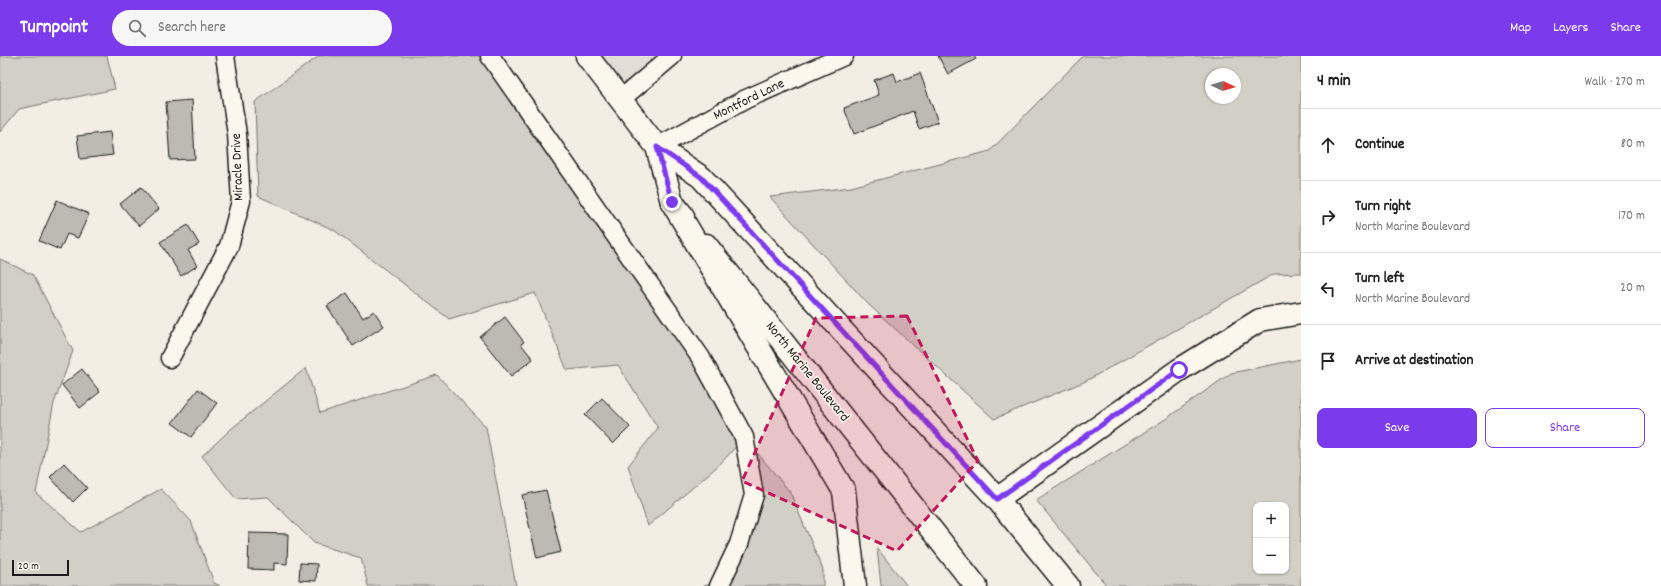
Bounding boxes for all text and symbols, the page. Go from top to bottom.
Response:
search box [112,10,392,46]
text: Turnpoint [20,15,88,42]
icon: search [126,17,148,39]
text: Search here [158,17,226,39]
text: Map [1510,18,1531,38]
text: Layers [1553,18,1588,38]
text: Share [1610,18,1641,38]
north arrow [1205,68,1241,104]
text: 4 min [1317,70,1351,94]
text: Walk · 270 m [1584,73,1645,92]
street label: Montford Lane [710,74,788,126]
street label: Miracle Drive [227,133,249,201]
icon: ahead [1317,134,1339,156]
text: Continue [1355,134,1404,156]
text: 80 m [1621,135,1645,154]
route end [663,193,681,211]
text: Turn right [1355,196,1411,218]
icon: right [1317,206,1339,228]
text: 170 m [1618,207,1645,226]
text: North Marine Boulevard [1355,218,1470,237]
text: Turn left [1355,268,1404,290]
icon: left [1317,278,1339,300]
text: 20 m [1620,279,1645,298]
text: North Marine Boulevard [1355,290,1470,309]
street label: North Marine Boulevard [760,318,854,426]
icon: arrive [1317,350,1339,372]
text: Arrive at destination [1355,350,1473,372]
route start [1170,361,1188,379]
button: Save [1317,408,1477,448]
button: Share [1485,408,1645,448]
map controls [1253,502,1289,574]
button: + [1253,502,1289,538]
button: − [1253,538,1289,574]
scale bar [12,558,69,577]
text: 20 m [18,559,39,575]

